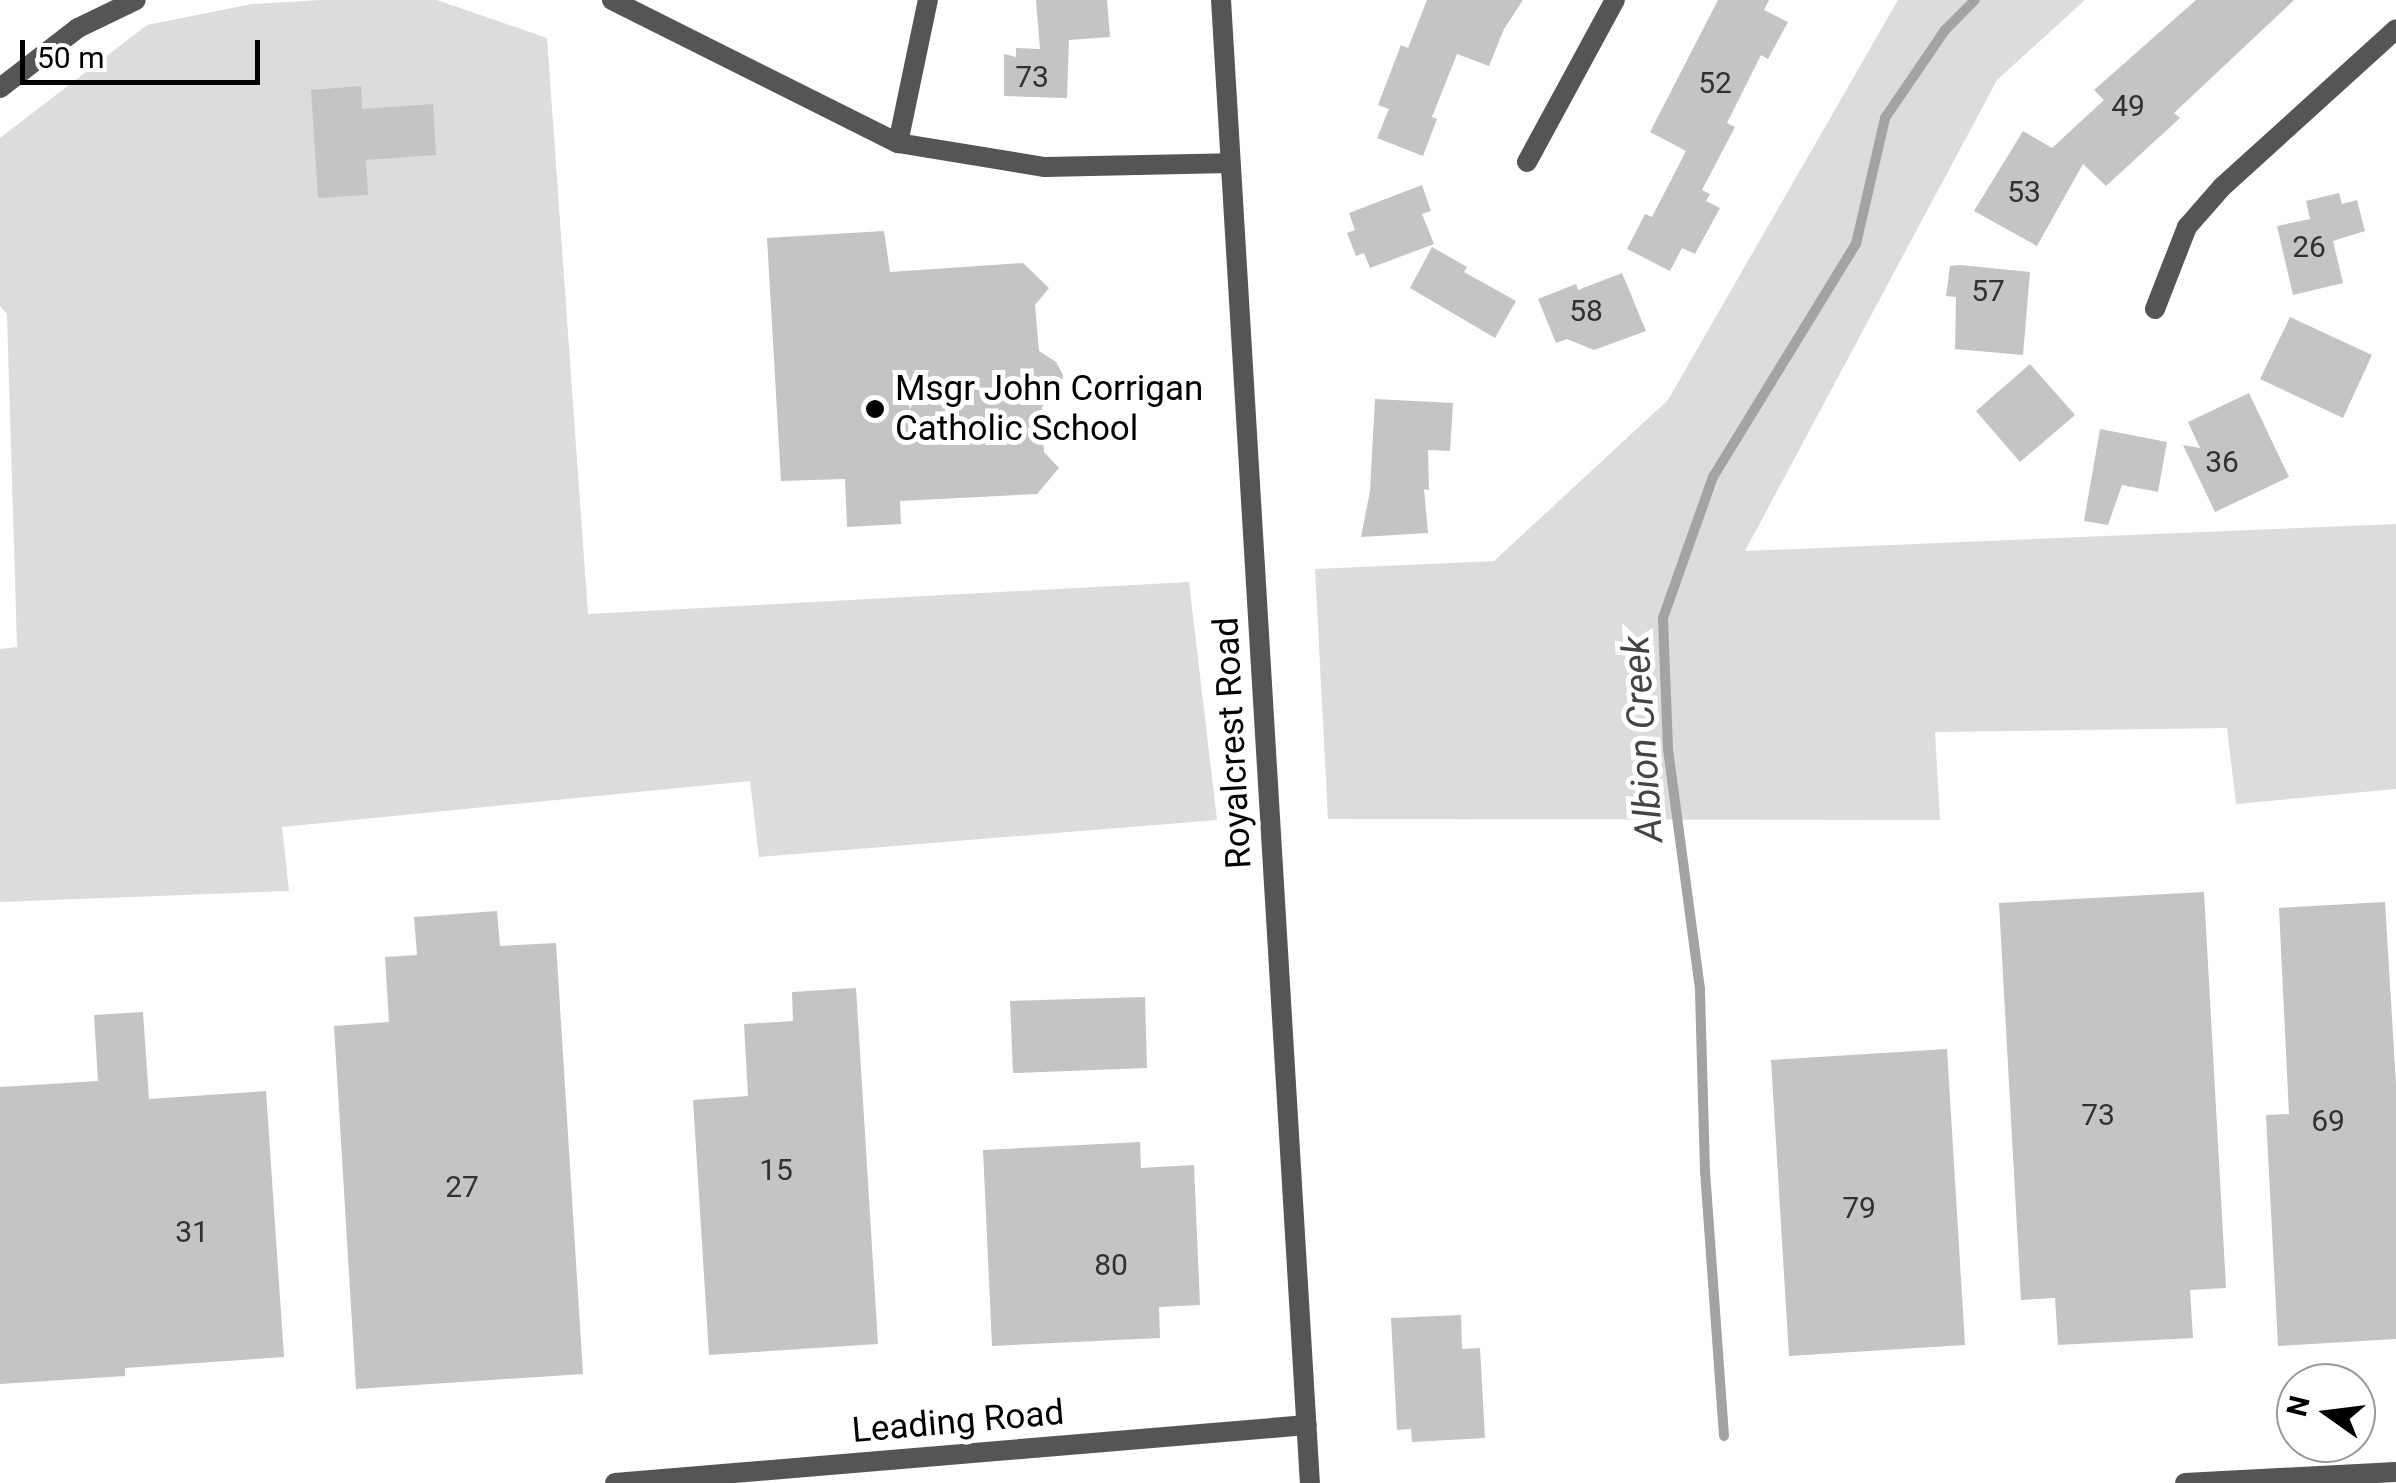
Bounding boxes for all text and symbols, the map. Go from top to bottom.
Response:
scale bar [25,20,265,82]
text: 50 m [37,40,104,75]
house number: 73 [1015,59,1049,95]
house number: 52 [1698,65,1732,101]
house number: 49 [2111,88,2145,124]
house number: 53 [2007,174,2041,210]
house number: 26 [2292,229,2326,265]
house number: 57 [1971,273,2005,309]
house number: 58 [1569,293,1603,329]
place label: Msgr John Corrigan Catholic School [895,368,1203,450]
marker: Msgr John Corrigan Catholic School [864,398,886,420]
house number: 36 [2205,444,2239,480]
street label: Royalcrest Road [1205,616,1261,870]
water label: Albion Creek [1613,634,1673,844]
house number: 73 [2081,1097,2115,1133]
house number: 69 [2311,1103,2345,1139]
house number: 15 [759,1152,793,1188]
house number: 27 [445,1169,479,1205]
house number: 79 [1842,1190,1876,1226]
house number: 31 [175,1214,209,1250]
house number: 80 [1094,1247,1128,1283]
north arrow [2276,1363,2376,1463]
street label: Leading Road [850,1392,1066,1452]
text: N [2280,1393,2317,1420]

